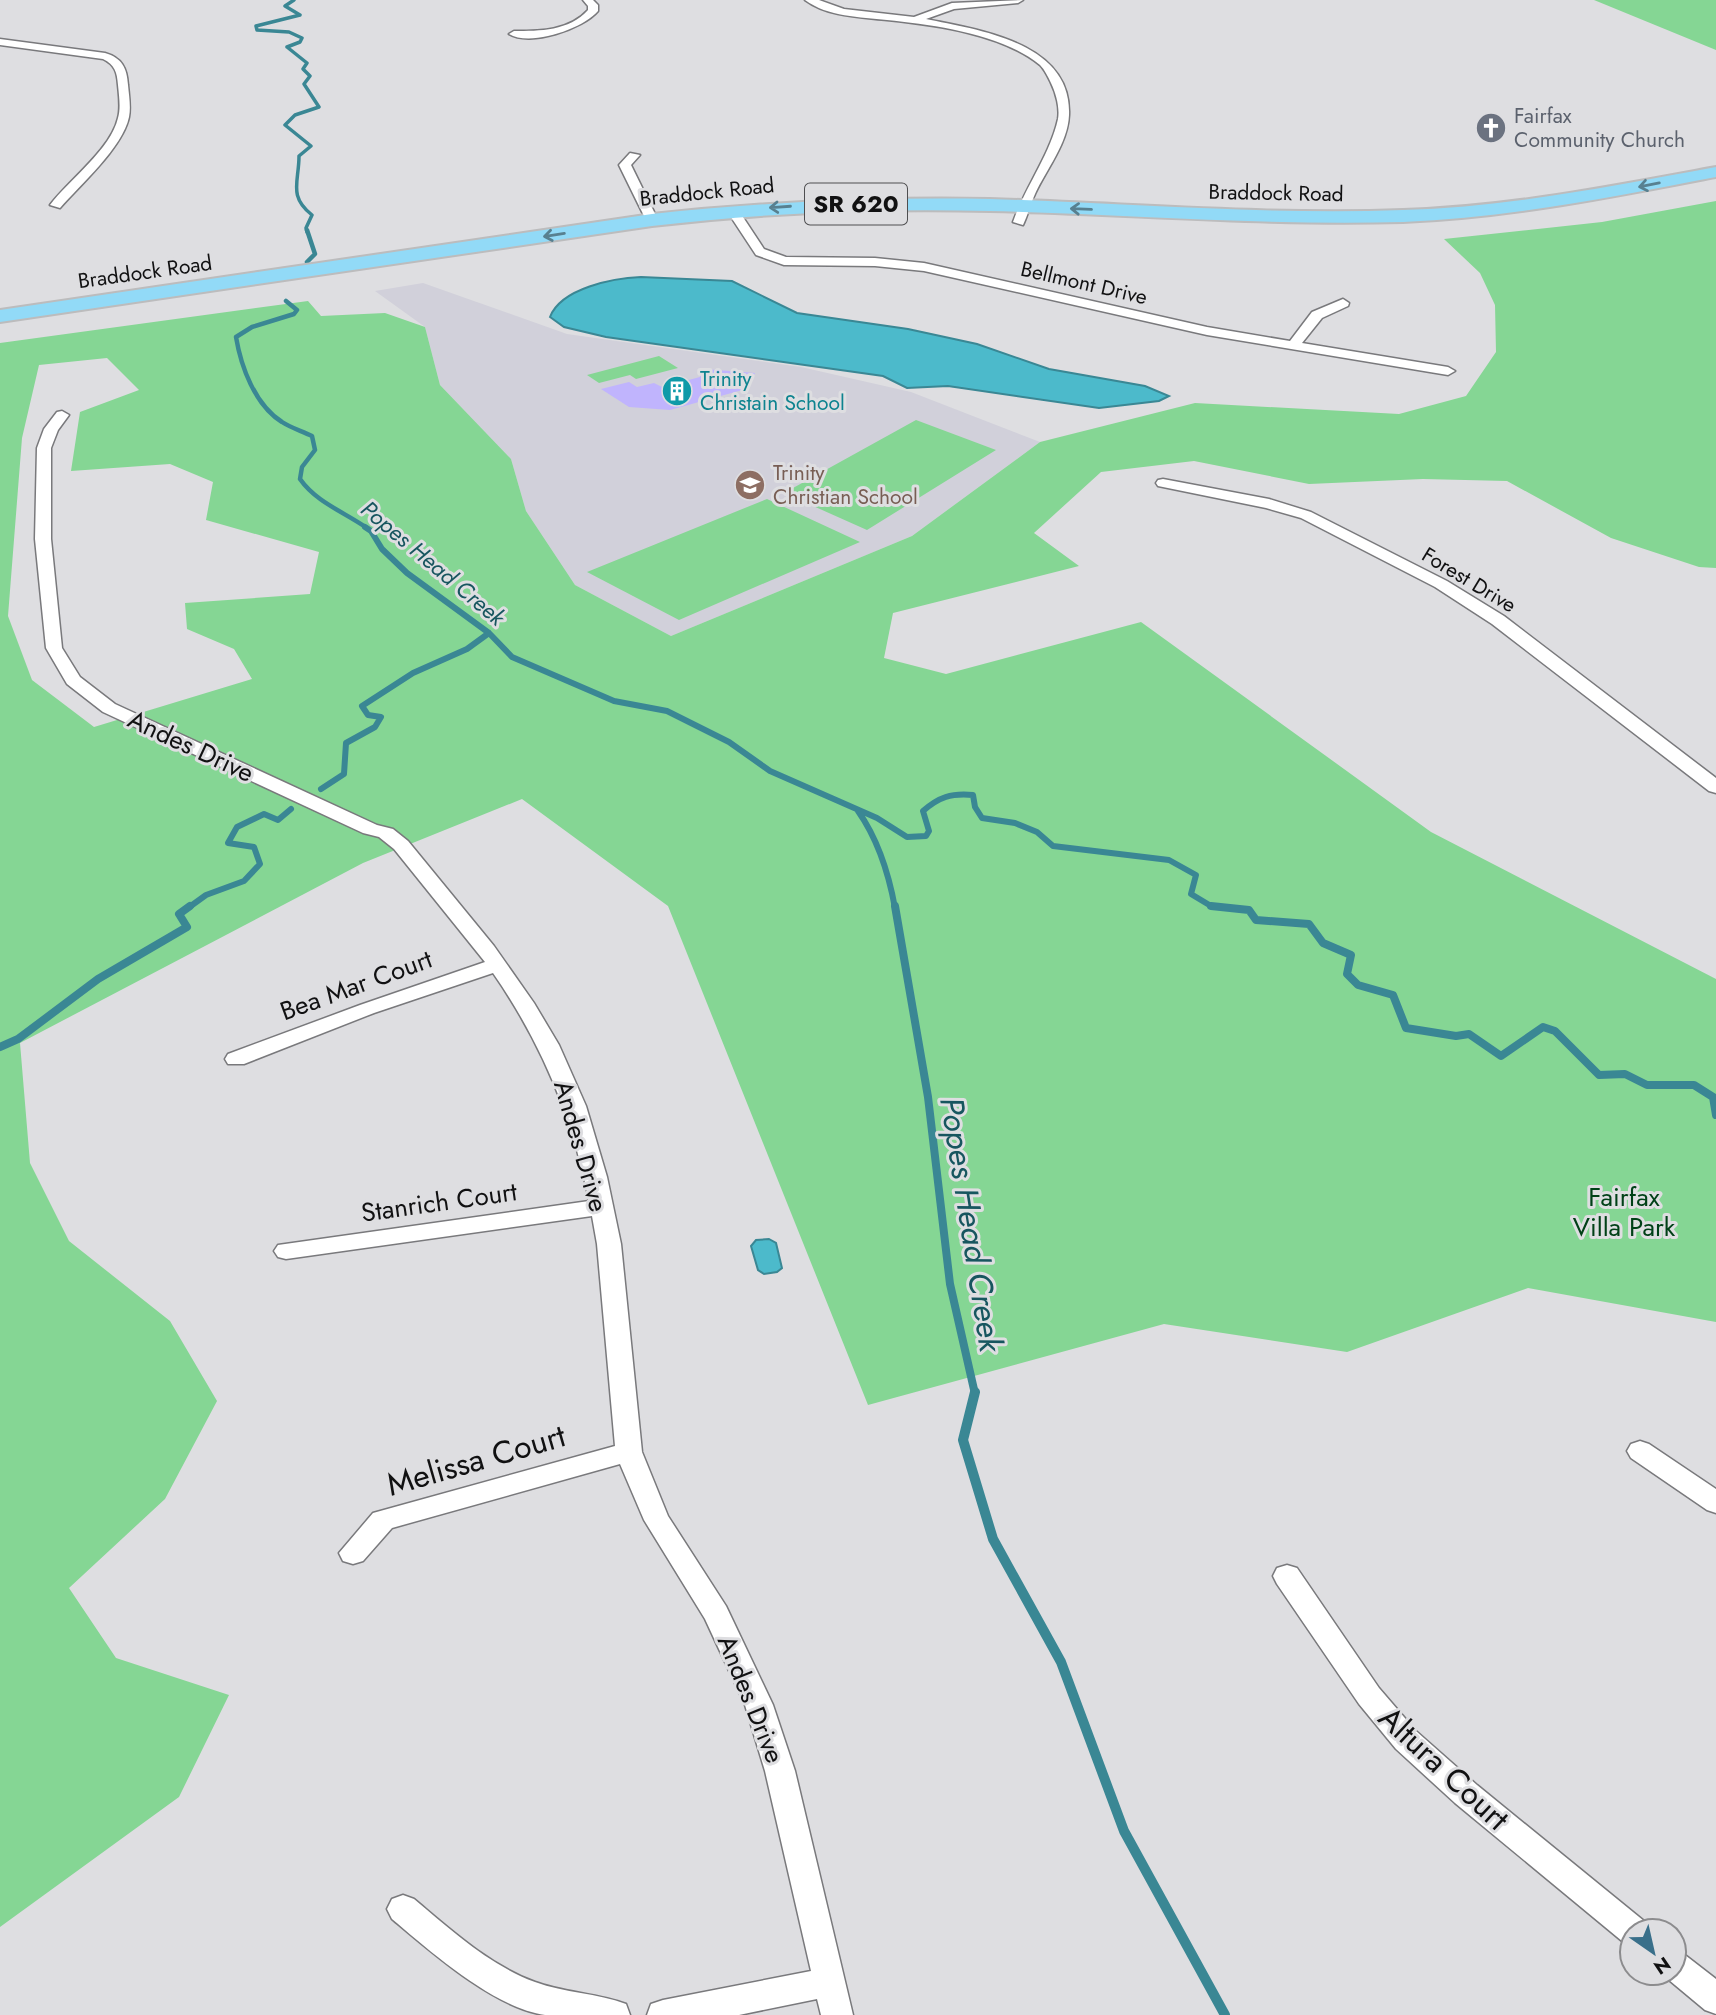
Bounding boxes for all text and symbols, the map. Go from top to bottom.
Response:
place label: Fairfax Community Church [1514,101,1685,155]
church icon: Fairfax Community Church [1474,111,1508,145]
street label: Braddock Road [638,170,776,214]
street label: Braddock Road [1208,177,1344,209]
one-way arrow [1638,178,1661,192]
road number: SR 620 [805,184,907,224]
one-way arrow [769,201,792,214]
one-way arrow [1070,202,1093,215]
one-way arrow [544,229,566,242]
street label: Braddock Road [76,248,214,296]
street label: Bellmont Drive [1018,254,1150,312]
place label: Trinity Christain School [700,364,845,418]
building icon: Trinity Christain School [660,374,694,408]
place label: Trinity Christian School [773,458,918,512]
school or university icon: Trinity Christian School [733,468,767,502]
water label: Popes Head Creek [353,492,513,634]
street label: Forest Drive [1416,540,1522,620]
street label: Andes Drive [122,700,260,792]
street label: Bea Mar Court [275,940,438,1030]
street label: Andes Drive [544,1076,618,1216]
water label: Popes Head Creek [928,1093,1015,1357]
street label: Stanrich Court [359,1172,520,1232]
park label: Fairfax Villa Park [1573,1178,1676,1246]
street label: Melissa Court [381,1412,571,1507]
street label: Andes Drive [708,1629,794,1769]
street label: Altura Court [1368,1695,1520,1841]
north arrow [1618,1917,1688,1987]
text: N [1648,1950,1676,1981]

